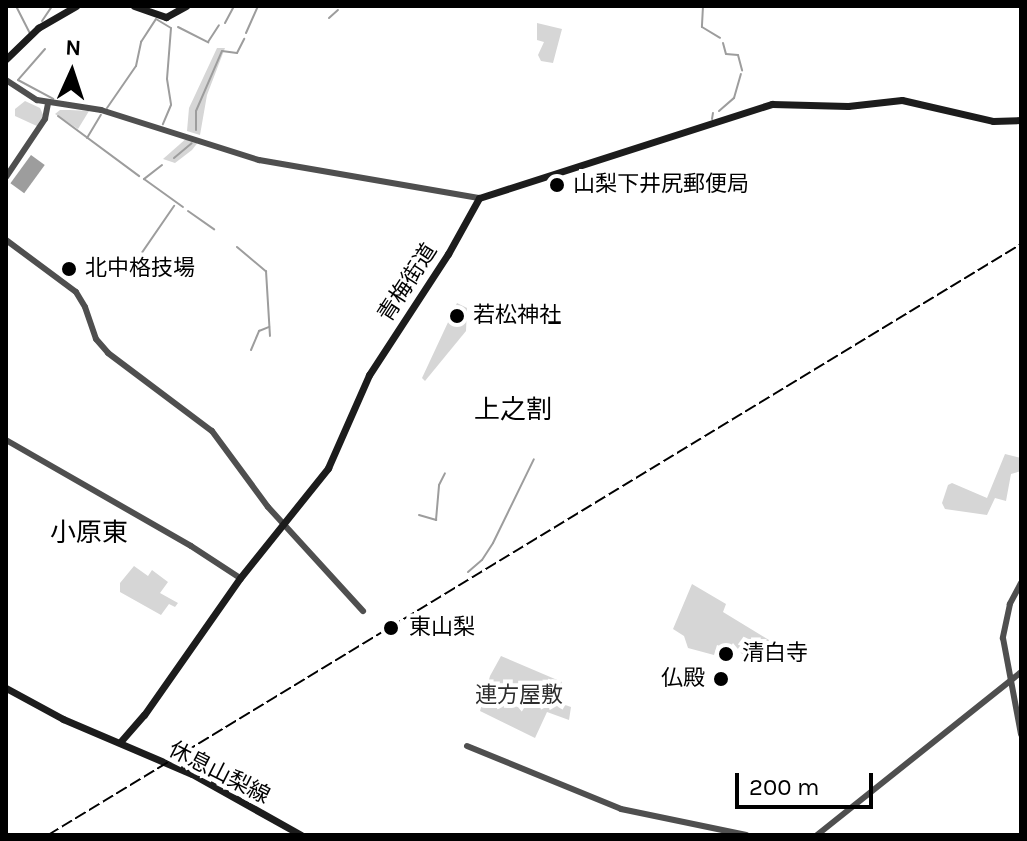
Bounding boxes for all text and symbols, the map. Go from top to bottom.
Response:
north arrow [32,32,112,112]
text: N [65,35,82,61]
place label: 山梨下井尻郵便局 [573,172,749,198]
marker: 山梨下井尻郵便局 [548,176,566,194]
street label: 青梅街道 [373,239,443,327]
place label: 北中格技場 [85,256,195,282]
marker: 北中格技場 [60,260,78,278]
place label: 若松神社 [473,303,561,329]
marker: 若松神社 [448,307,466,325]
district label: 上之割 [474,394,552,426]
district label: 小原東 [50,517,128,549]
place label: 東山梨 [409,615,475,641]
marker: 東山梨 [380,617,402,639]
place label: 清白寺 [742,641,808,667]
marker: 清白寺 [717,645,735,663]
place label: 仏殿 [661,666,705,692]
marker: 仏殿 [712,670,730,688]
park label: 連方屋敷 [475,683,563,709]
street label: 休息山梨線 [164,736,274,810]
scale bar [739,757,877,807]
text: 200 m [749,773,820,801]

